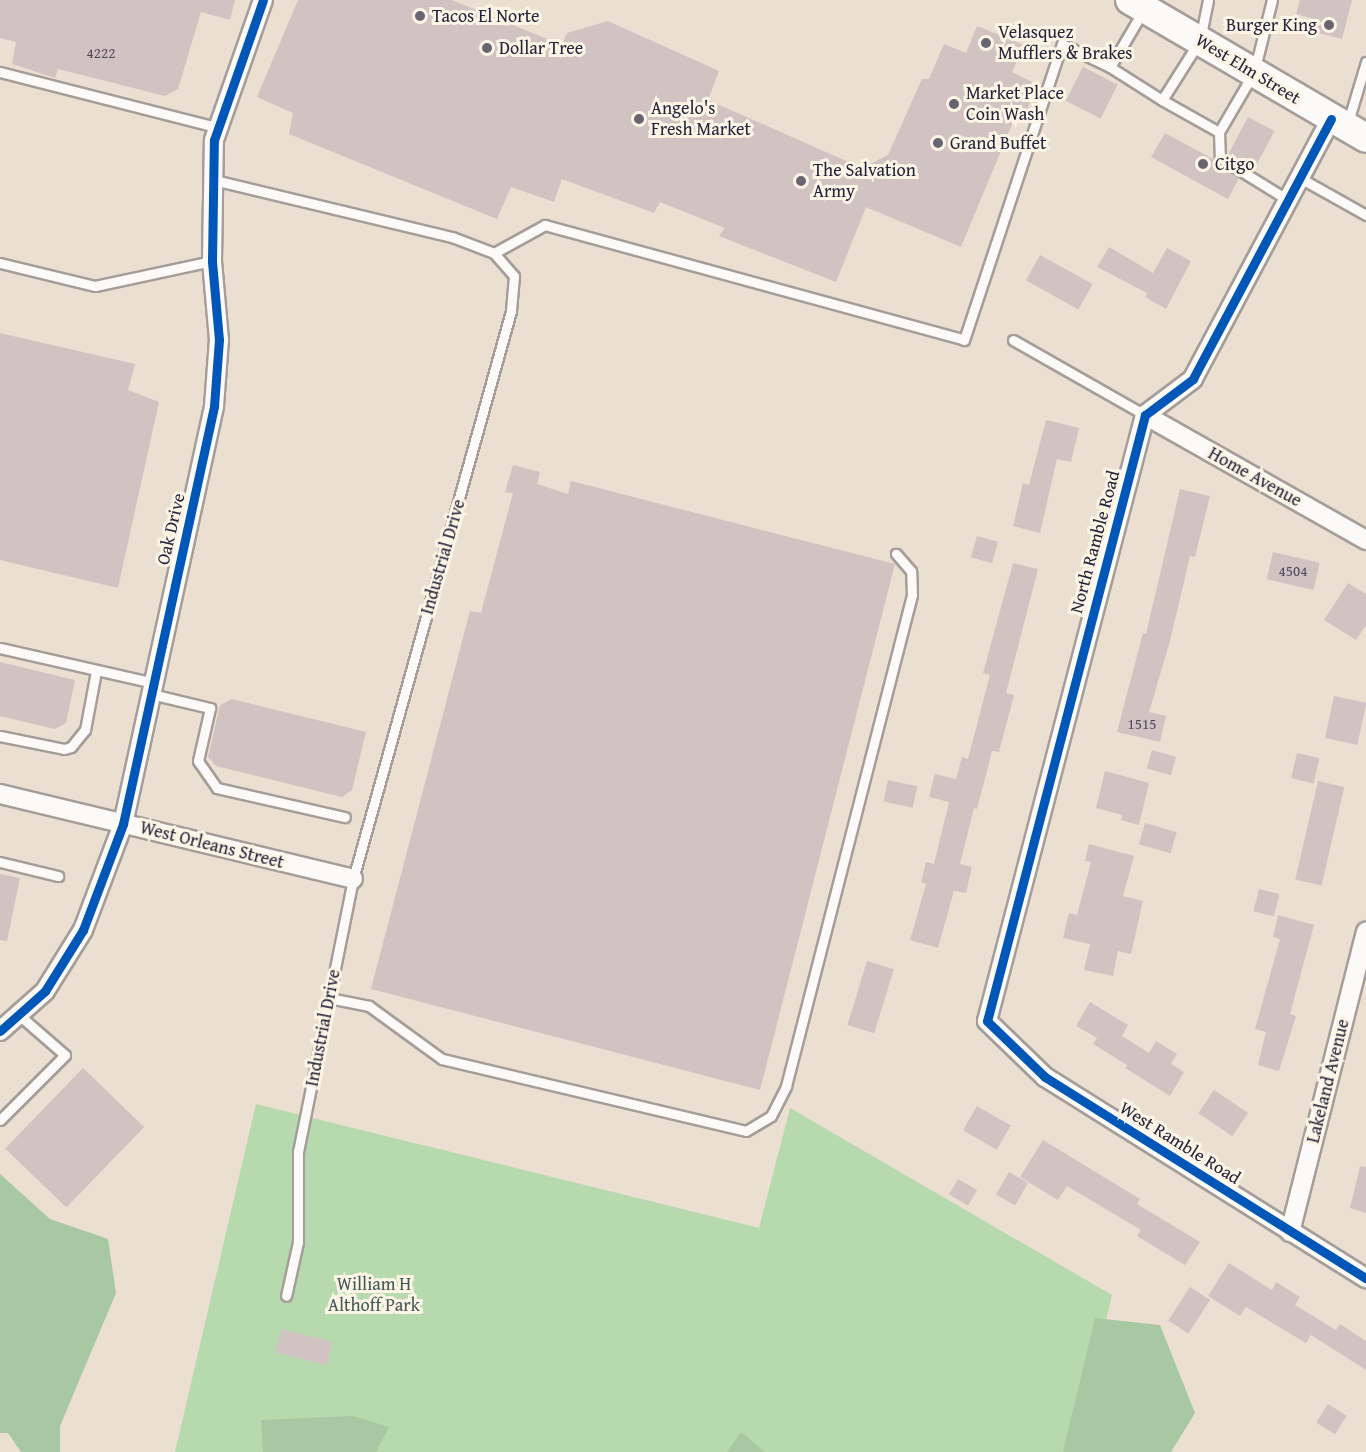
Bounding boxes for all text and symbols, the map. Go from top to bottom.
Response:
place label: Tacos El Norte [432,5,539,27]
marker: Tacos El Norte [413,9,427,23]
place label: Burger King [1226,14,1317,36]
marker: Burger King [1322,18,1336,32]
place label: Velasquez Mufflers & Brakes [998,22,1133,64]
street label: West Elm Street [1191,29,1305,109]
marker: Velasquez Mufflers & Brakes [979,36,993,50]
place label: Dollar Tree [499,37,583,59]
marker: Dollar Tree [480,41,494,55]
house number: 4222 [87,44,115,62]
place label: Market Place Coin Wash [966,83,1064,125]
marker: Market Place Coin Wash [947,97,961,111]
place label: Angelo's Fresh Market [651,98,751,140]
marker: Angelo's Fresh Market [632,112,646,126]
place label: Grand Buffet [950,132,1046,154]
marker: Grand Buffet [931,136,945,150]
place label: Citgo [1215,153,1254,175]
marker: Citgo [1196,157,1210,171]
place label: The Salvation Army [813,160,916,202]
marker: The Salvation Army [794,174,808,188]
street label: Home Avenue [1204,442,1306,512]
street label: North Ramble Road [1066,468,1124,616]
street label: Oak Drive [152,491,190,567]
street label: Industrial Drive [416,497,470,617]
house number: 4504 [1279,562,1307,580]
house number: 1515 [1128,715,1156,733]
street label: West Orleans Street [138,817,286,873]
street label: Industrial Drive [301,968,345,1088]
street label: Lakeland Avenue [1302,1017,1354,1145]
street label: West Ramble Road [1116,1097,1244,1189]
park label: William H Althoff Park [328,1274,420,1316]

